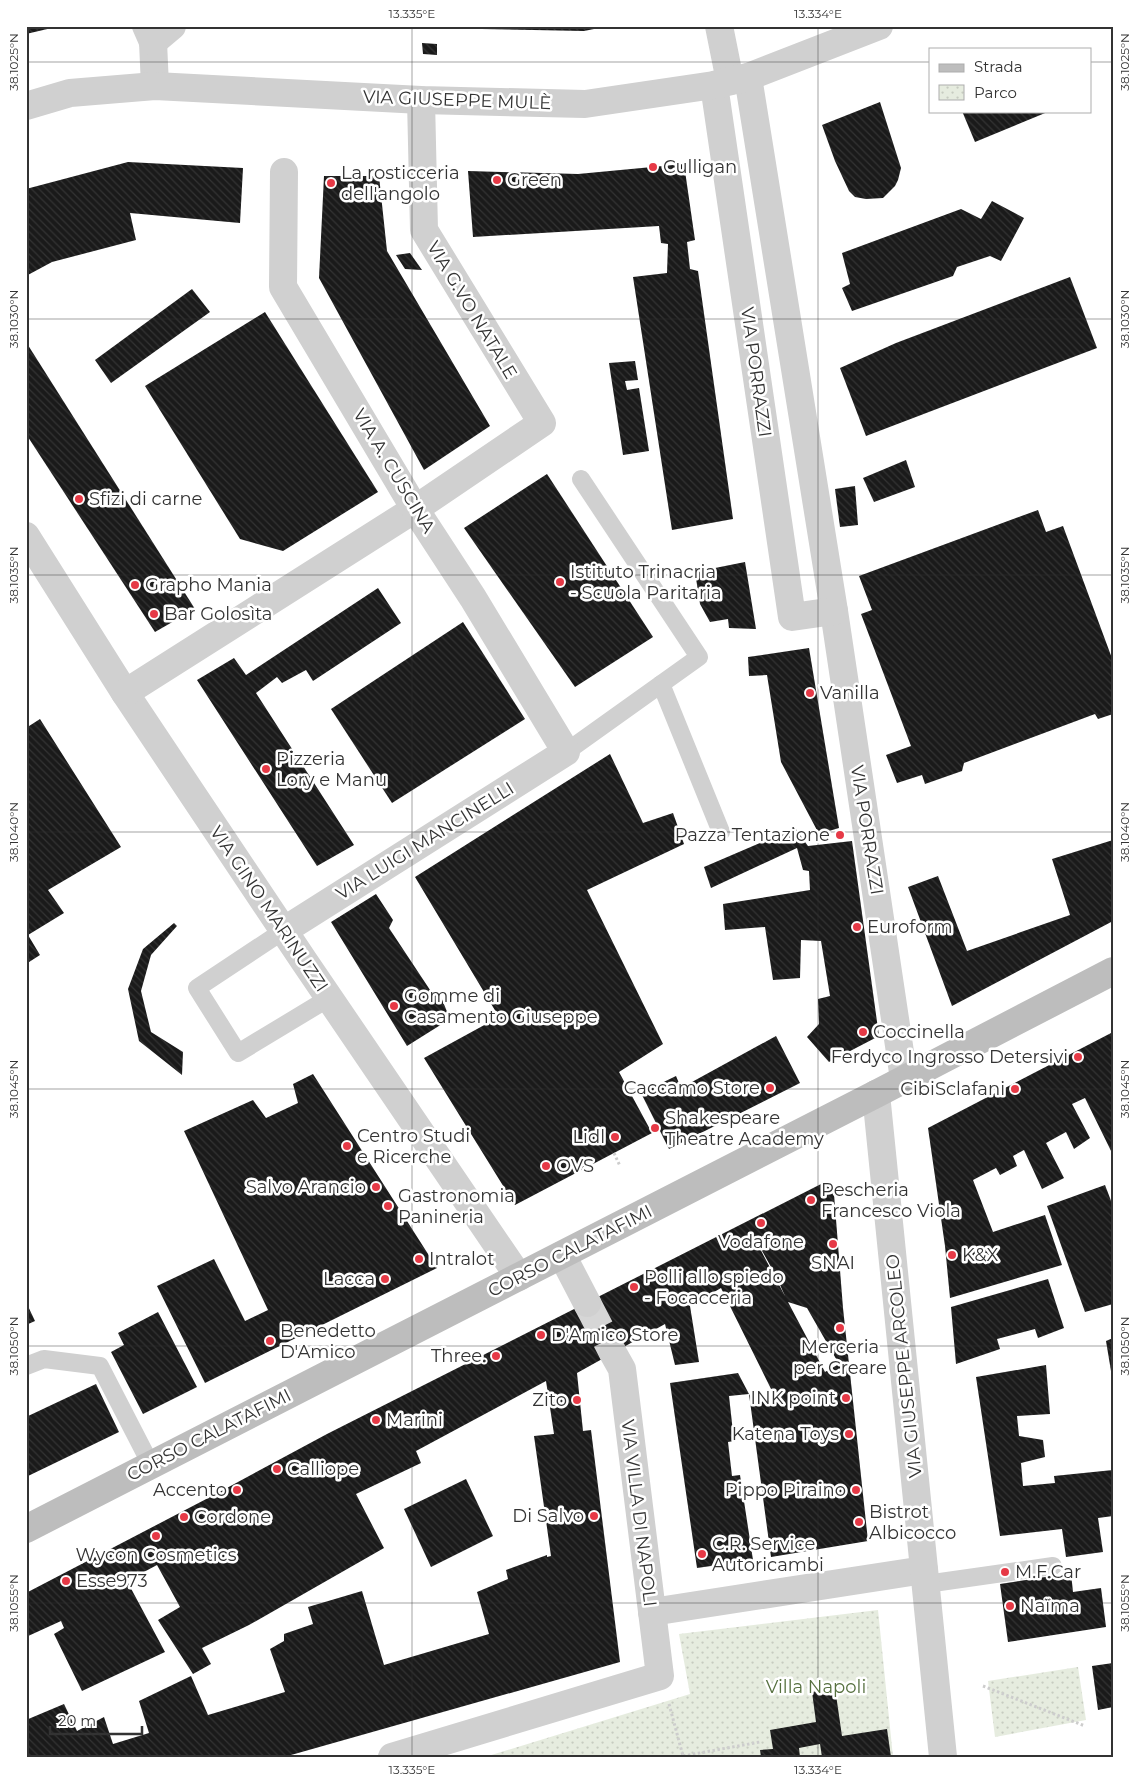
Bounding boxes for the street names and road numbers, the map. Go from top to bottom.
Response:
street label: VIA GIUSEPPE MULÈ [362,86,552,114]
street label: VIA G.VO NATALE [422,237,522,383]
street label: VIA PORRAZZI [736,306,776,438]
street label: VIA A. CUSCINA [348,405,440,537]
street label: VIA PORRAZZI [846,763,888,897]
street label: VIA LUIGI MANCINELLI [332,777,518,905]
street label: VIA GINO MARINUZZI [205,822,333,996]
street label: CORSO CALATAFIMI [484,1200,656,1302]
street label: VIA GIUSEPPE ARCOLEO [881,1253,927,1479]
street label: CORSO CALATAFIMI [123,1384,295,1486]
street label: VIA VILLA DI NAPOLI [617,1418,661,1608]

